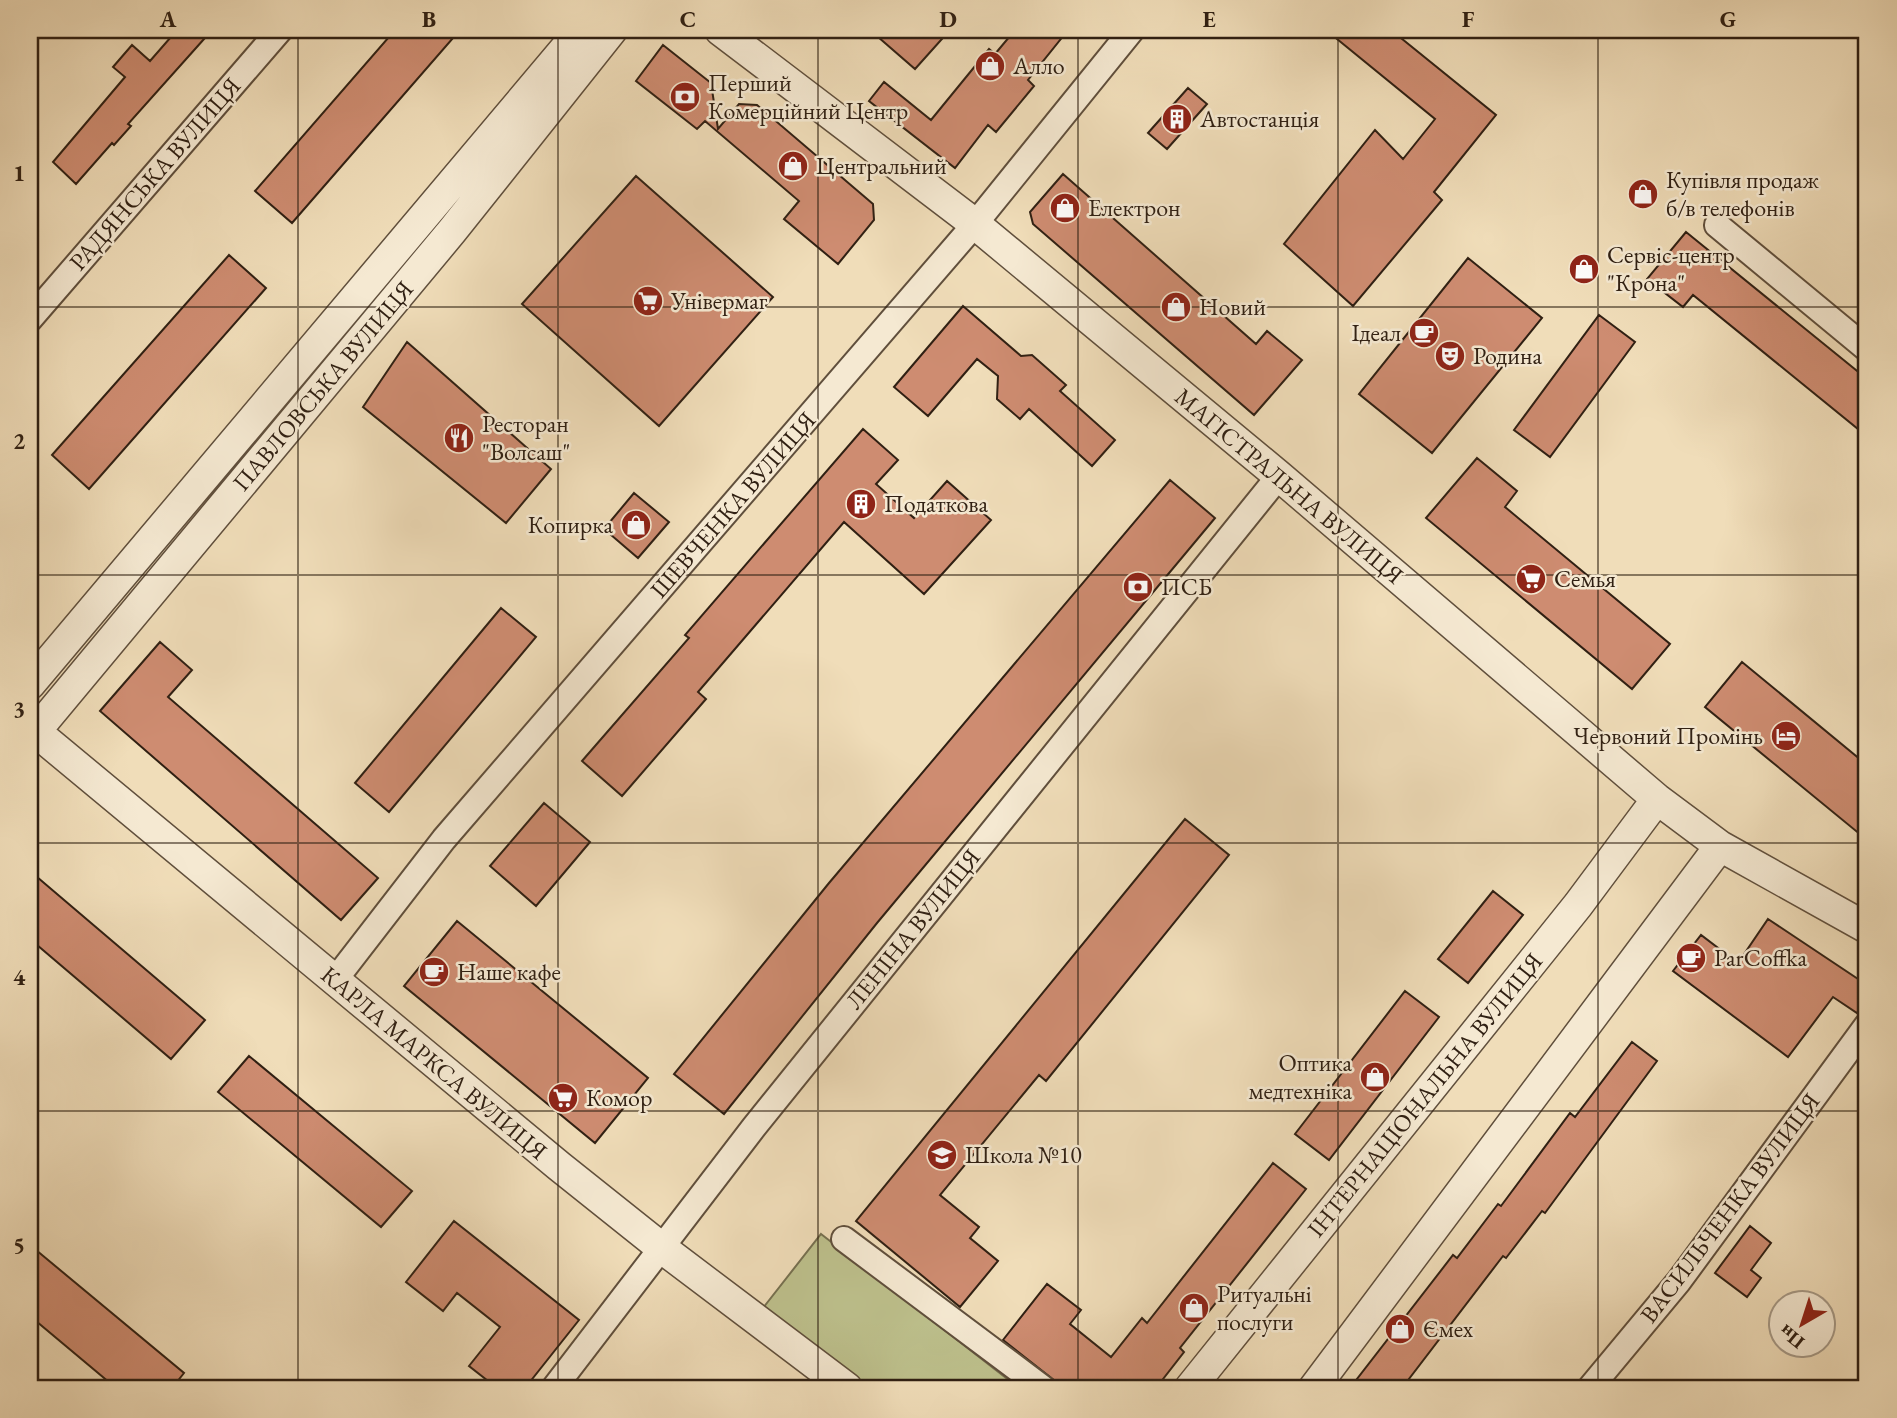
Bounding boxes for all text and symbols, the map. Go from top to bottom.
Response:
text: A [159,4,177,34]
text: B [422,4,436,34]
text: C [680,4,696,34]
text: D [939,4,957,34]
text: E [1202,4,1216,34]
text: F [1462,4,1475,34]
text: G [1720,4,1736,34]
shop icon: Алло [973,49,1007,83]
place label: Алло [1012,50,1065,81]
place label: Перший Комерційний Центр [708,67,908,126]
street label: РАДЯНСЬКА ВУЛИЦЯ [62,71,247,277]
bank icon: Перший Комерційний Центр [668,80,702,114]
building icon: Автостанція [1160,102,1194,136]
place label: Автостанція [1199,103,1319,134]
shop icon: Центральний [776,149,810,183]
place label: Центральний [816,150,947,181]
text: 1 [13,158,25,188]
place label: Купівля продаж б/в телефонів [1666,164,1819,223]
shop icon: Купівля продаж б/в телефонів [1626,177,1660,211]
shop icon: Електрон [1048,191,1082,225]
place label: Електрон [1088,192,1181,223]
place label: Сервіс-центр "Крона" [1607,239,1735,298]
shop icon: Сервіс-центр "Крона" [1567,252,1601,286]
street label: ПАВЛОВСЬКА ВУЛИЦЯ [225,274,420,497]
supermarket icon: Універмаг [631,284,665,318]
place label: Універмаг [670,285,768,316]
shop icon: Новий [1159,290,1193,324]
place label: Новий [1199,291,1266,322]
cafe icon: Ідеал [1407,316,1441,350]
place label: Ідеал [1351,317,1401,348]
theatre icon: Родина [1433,339,1467,373]
place label: Родина [1473,340,1542,371]
street label: МАГІСТРАЛЬНА ВУЛИЦЯ [1169,381,1410,590]
street label: ШЕВЧЕНКА ВУЛИЦЯ [643,405,822,604]
place label: Ресторан "Волсаш" [482,408,570,467]
restaurant icon: Ресторан "Волсаш" [442,421,476,455]
text: 2 [13,426,25,456]
building icon: Податкова [844,487,878,521]
place label: Податкова [884,488,989,519]
shop icon: Копирка [619,508,653,542]
place label: Копирка [528,509,613,540]
supermarket icon: Семья [1514,562,1548,596]
place label: Семья [1554,563,1616,594]
bank icon: ПСБ [1121,570,1155,604]
place label: ПСБ [1161,571,1212,602]
text: 3 [13,694,25,724]
hotel icon: Червоний Промінь [1769,719,1803,753]
place label: Червоний Промінь [1573,720,1763,751]
street label: ЛЕНІНА ВУЛИЦЯ [838,842,987,1015]
cafe icon: ParCoffka [1674,941,1708,975]
place label: ParCoffka [1714,942,1808,973]
street label: ІНТЕРНАЦІОНАЛЬНА ВУЛИЦЯ [1300,946,1549,1243]
cafe icon: Наше кафе [417,955,451,989]
place label: Наше кафе [457,956,561,987]
street label: КАРЛА МАРКСА ВУЛИЦЯ [315,959,554,1166]
text: 4 [13,962,26,992]
place label: Оптика медтехніка [1248,1047,1352,1106]
shop icon: Оптика медтехніка [1358,1060,1392,1094]
supermarket icon: Комор [546,1081,580,1115]
place label: Комор [586,1082,652,1113]
street label: ВАСИЛЬЧЕНКА ВУЛИЦЯ [1633,1086,1826,1329]
school or university icon: Школа №10 [925,1138,959,1172]
place label: Школа №10 [965,1139,1082,1170]
text: 5 [13,1230,25,1260]
place label: Ритуальні послуги [1217,1278,1312,1337]
north arrow [1768,1288,1838,1358]
shop icon: Ритуальні послуги [1177,1291,1211,1325]
shop icon: Ємех [1383,1312,1417,1346]
place label: Ємех [1423,1313,1474,1344]
text: Пн [1774,1319,1810,1355]

